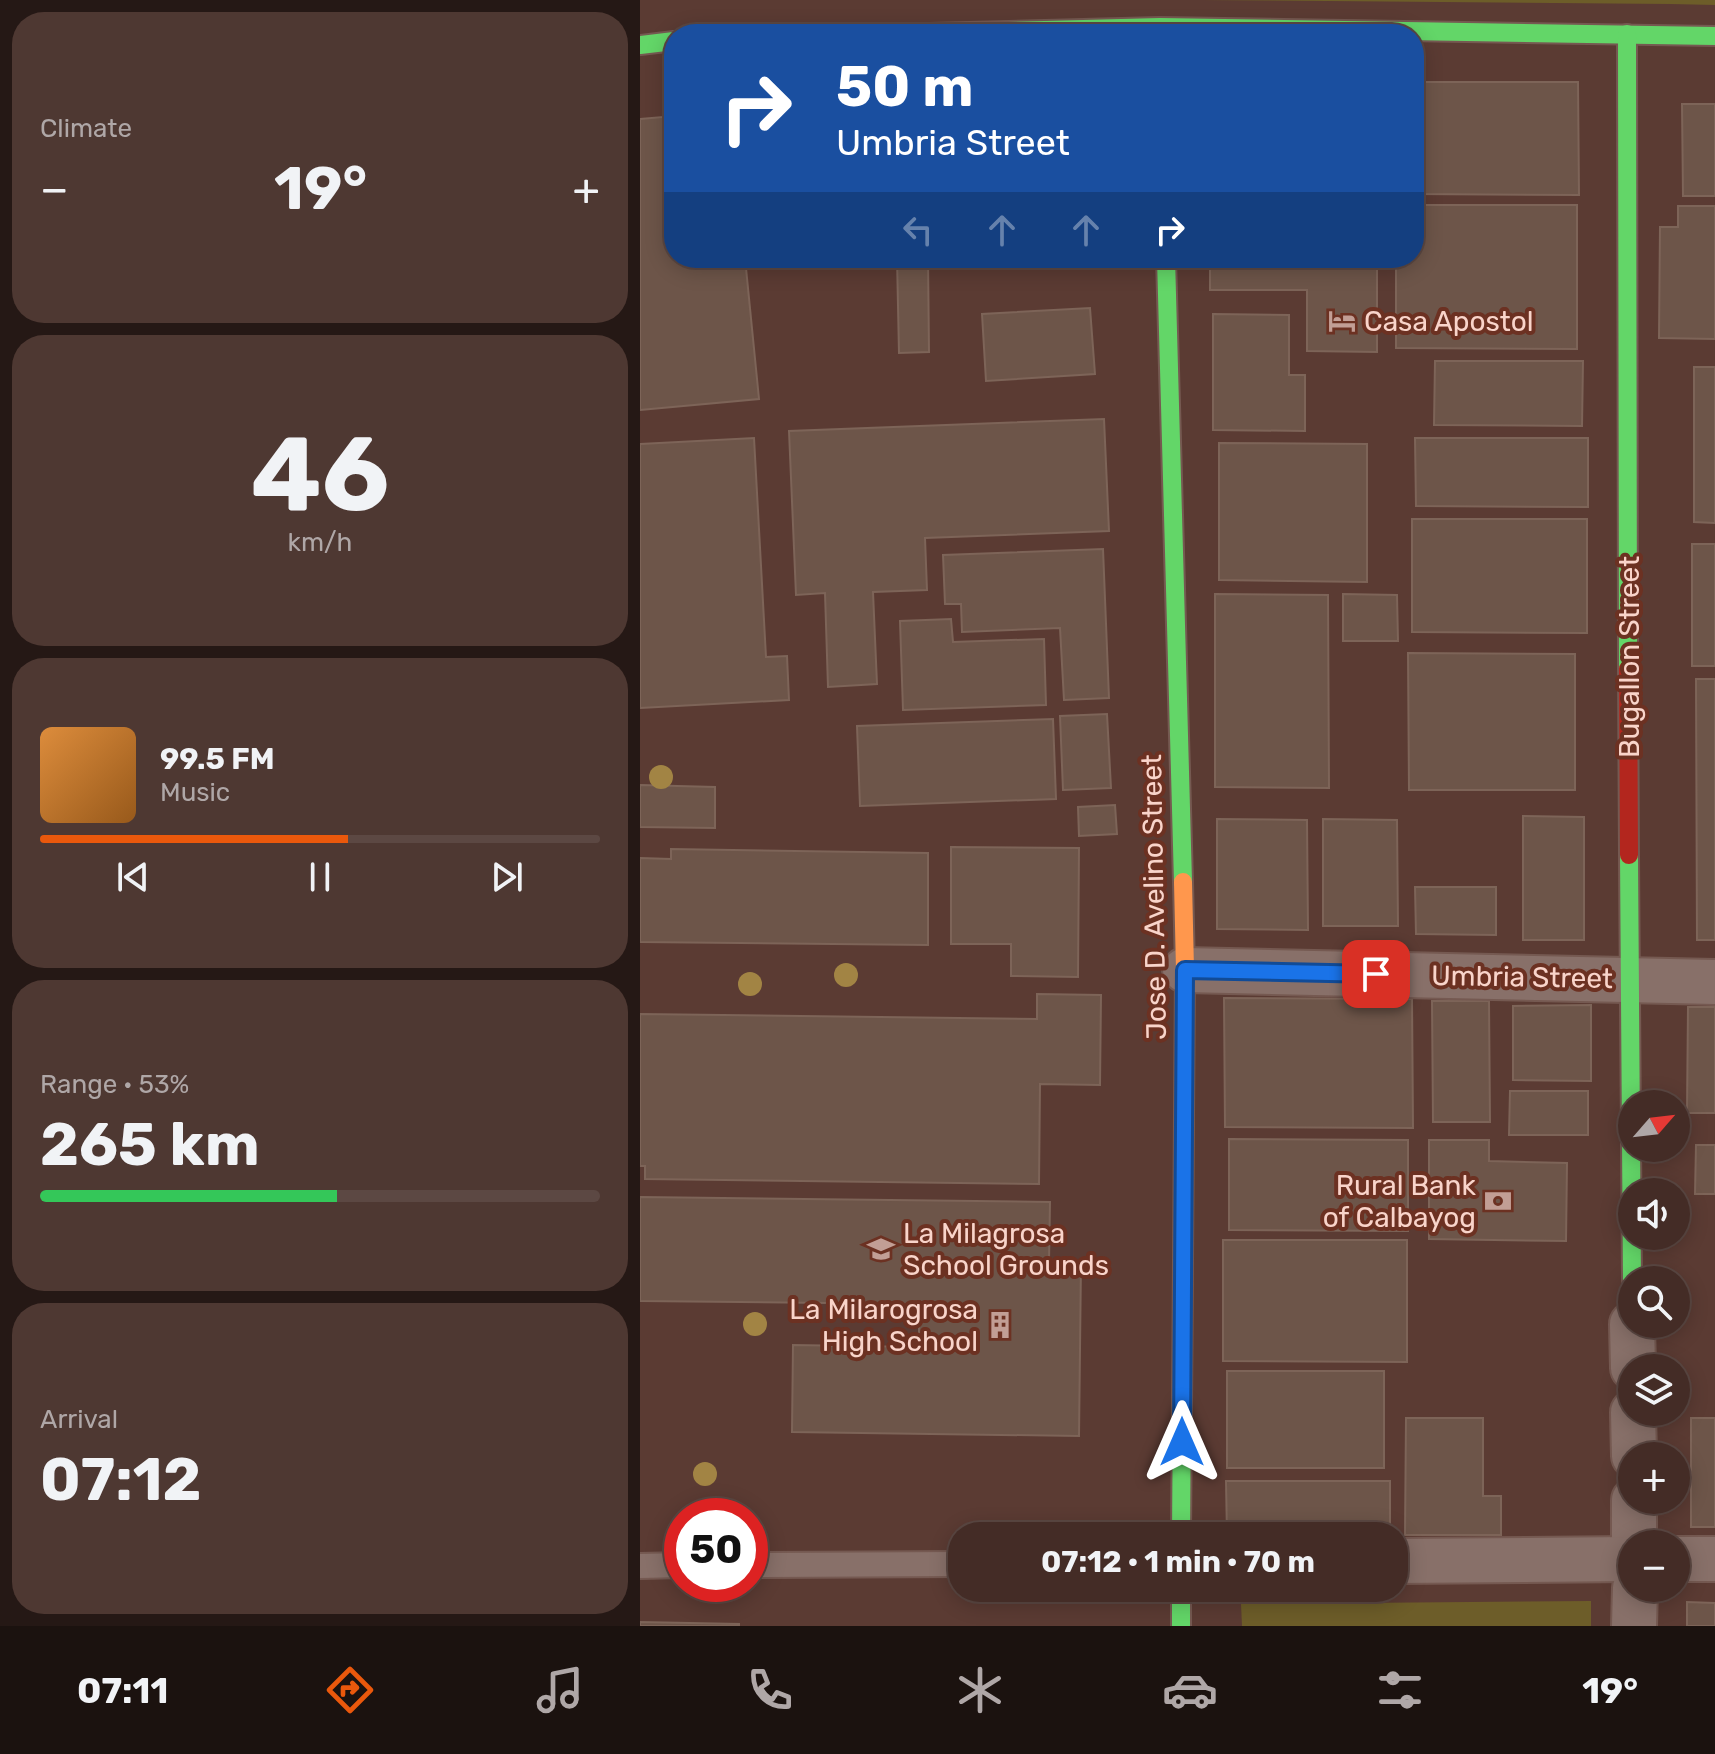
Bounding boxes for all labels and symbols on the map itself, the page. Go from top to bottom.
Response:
place label: Casa Apostol [1364,305,1534,338]
hotel icon: Casa Apostol [1327,306,1357,336]
street label: Bugallon Street [1613,556,1646,758]
street label: Jose D. Avelino Street [1135,754,1173,1040]
pin [1342,940,1410,1008]
street label: Umbria Street [1431,959,1613,995]
north arrow [1618,1090,1690,1162]
place label: Rural Bank of Calbayog [1323,1169,1477,1234]
bank icon: Rural Bank of Calbayog [1483,1186,1513,1216]
place label: La Milagrosa School Grounds [903,1217,1109,1282]
school or university icon: La Milagrosa School Grounds [866,1234,896,1264]
place label: La Milarogrosa High School [789,1293,978,1358]
building icon: La Milarogrosa High School [985,1310,1015,1340]
position arrow [1140,1400,1224,1484]
speed limit sign: 50 [664,1498,768,1602]

